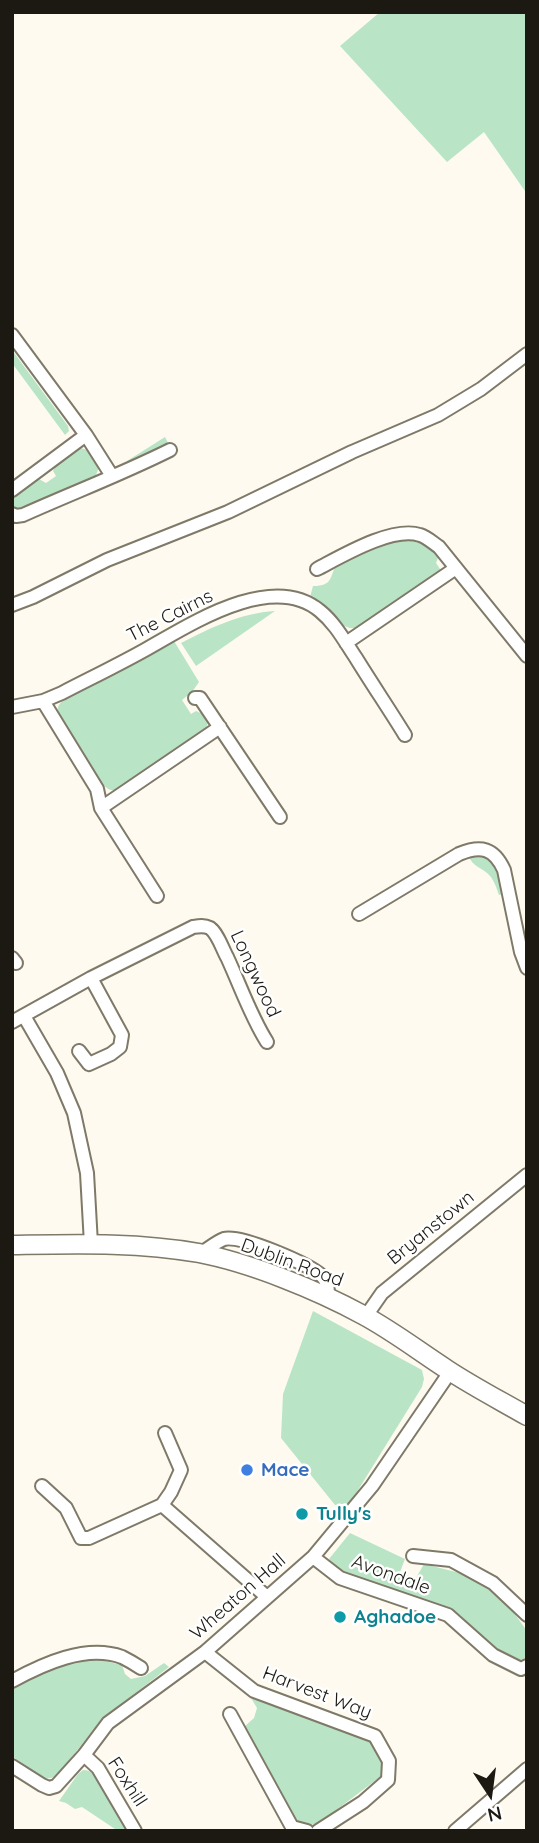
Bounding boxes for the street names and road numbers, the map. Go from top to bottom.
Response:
street label: The Cairns [123,585,217,647]
street label: Longwood [225,927,285,1021]
street label: Bryanstown [383,1186,479,1270]
street label: Dublin Road [237,1234,347,1292]
street label: Wheaton Hall [185,1549,291,1645]
street label: Avondale [349,1550,433,1600]
street label: Harvest Way [259,1662,375,1724]
street label: Foxhill [103,1753,151,1811]

